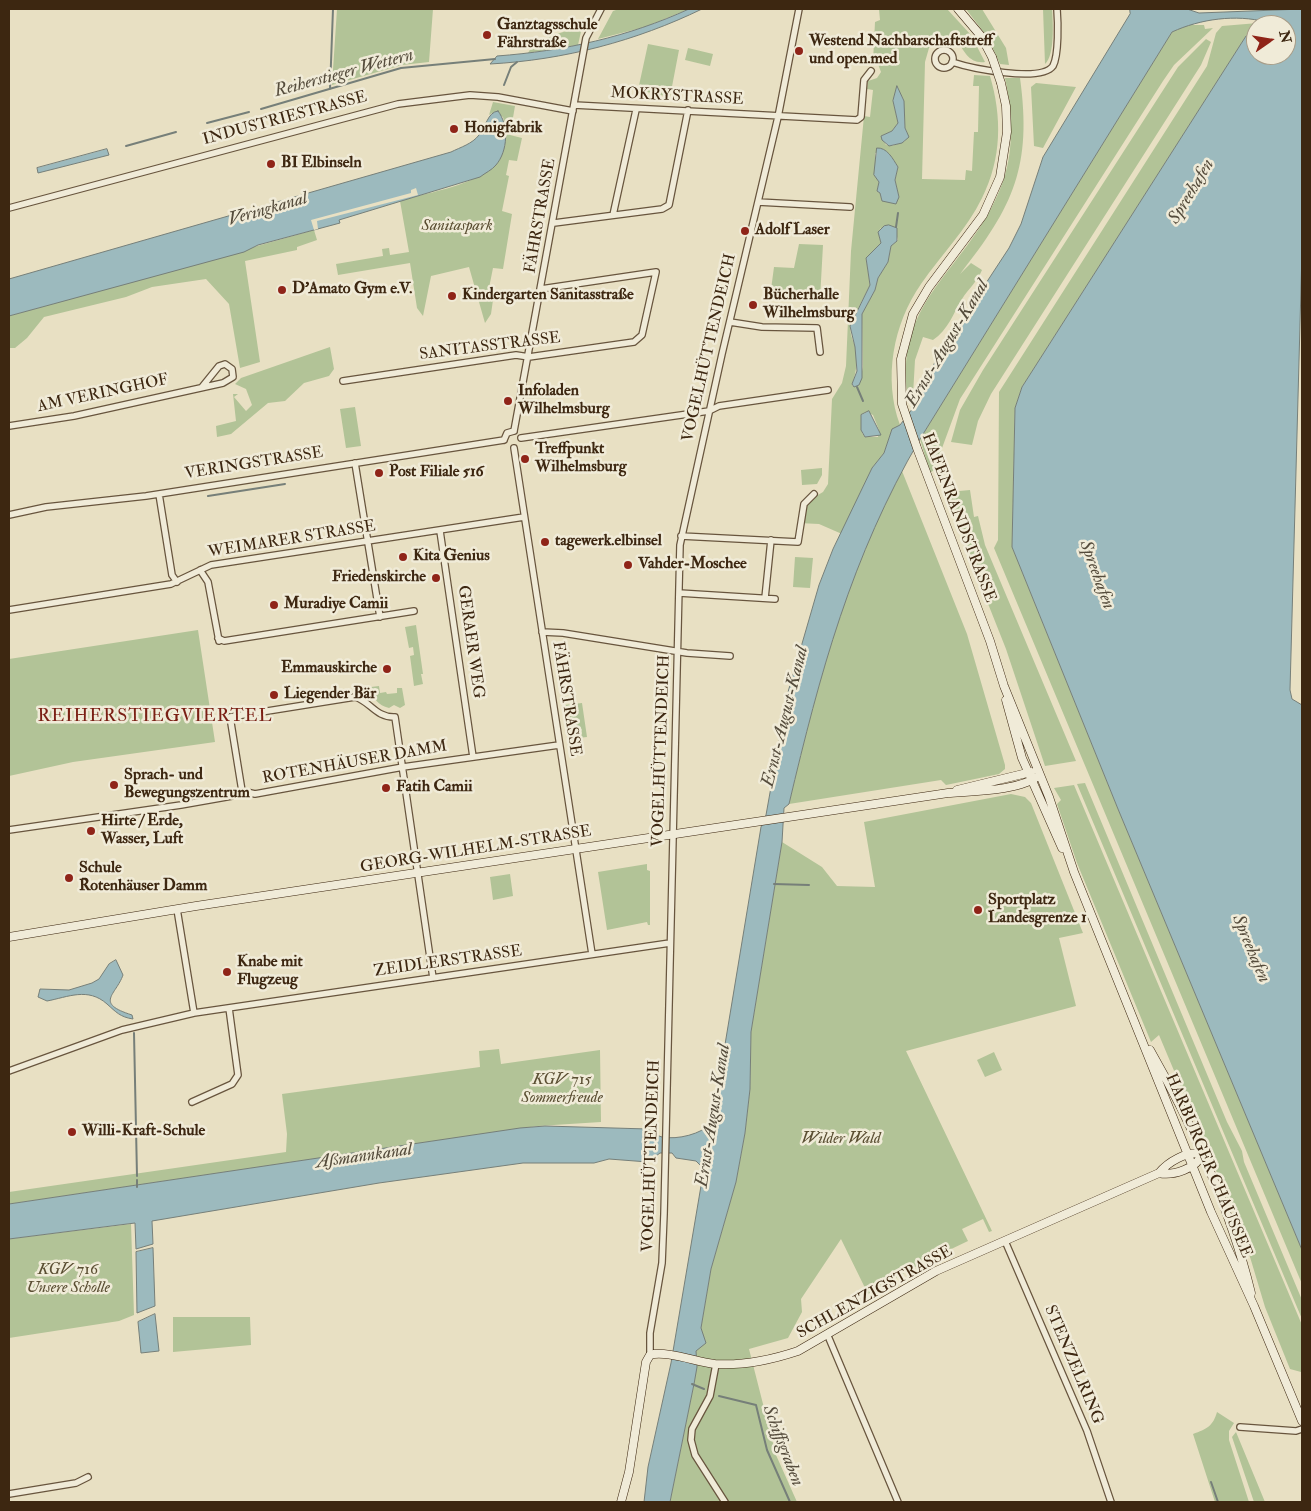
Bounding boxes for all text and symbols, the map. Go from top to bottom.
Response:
north arrow [1246,15,1296,65]
place label: Ganztagsschule Fährstraße [497,16,597,54]
marker: Ganztagsschule Fährstraße [481,29,493,41]
text: N [1275,29,1295,45]
place label: Westend Nachbarschaftstreff und open.med [809,32,993,70]
water label: Reiherstieger Wettern [272,45,416,103]
marker: Westend Nachbarschaftstreff und open.med [793,45,805,57]
street label: MOKRYSTRASSE [610,84,744,110]
street label: INDUSTRIESTRASSE [201,88,369,150]
place label: Honigfabrik [464,119,542,139]
marker: Honigfabrik [448,123,460,135]
place label: BI Elbinseln [281,154,362,174]
water label: Spreehafen [1164,156,1220,228]
street label: FÄHRSTRASSE [521,157,561,275]
marker: BI Elbinseln [265,158,277,170]
water label: Veringkanal [226,188,310,232]
park label: Sanitaspark [421,217,493,237]
place label: Adolf Laser [755,221,830,241]
marker: Adolf Laser [739,225,751,237]
street label: VOGELHÜTTENDEICH [679,252,741,444]
water label: Ernst-August-Kanal [901,276,995,412]
place label: D'Amato Gym e.V. [292,280,412,300]
marker: D'Amato Gym e.V. [276,284,288,296]
place label: Kindergarten Sanitasstraße [462,286,634,306]
place label: Bücherhalle Wilhelmsburg [763,286,855,324]
marker: Kindergarten Sanitasstraße [446,290,458,302]
marker: Bücherhalle Wilhelmsburg [747,299,759,311]
street label: SANITASSTRASSE [418,329,562,365]
street label: AM VERINGHOF [36,371,170,417]
place label: Infoladen Wilhelmsburg [518,382,610,420]
marker: Infoladen Wilhelmsburg [502,395,514,407]
street label: HAFENRANDSTRASSE [917,431,999,605]
place label: Treffpunkt Wilhelmsburg [535,440,627,478]
street label: VERINGSTRASSE [183,444,325,484]
marker: Treffpunkt Wilhelmsburg [519,453,531,465]
place label: Post Filiale 516 [389,463,484,483]
marker: Post Filiale 516 [373,467,385,479]
street label: WEIMARER STRASSE [207,517,377,563]
place label: tagewerk.elbinsel [555,532,662,552]
marker: tagewerk.elbinsel [539,536,551,548]
water label: Spreehafen [1074,538,1118,612]
place label: Kita Genius [413,547,490,567]
marker: Kita Genius [397,551,409,563]
place label: Vahder-Moschee [638,555,747,575]
marker: Vahder-Moschee [622,559,634,571]
place label: Friedenskirche [332,568,426,588]
marker: Friedenskirche [430,572,442,584]
street label: GERAER WEG [453,584,487,700]
place label: Muradiye Camii [284,595,388,615]
marker: Muradiye Camii [268,599,280,611]
street label: FÄHRSTRASSE [547,640,585,758]
water label: Ernst-August-Kanal [758,644,814,790]
street label: VOGELHÜTTENDEICH [649,654,675,848]
place label: Emmauskirche [281,659,377,679]
marker: Emmauskirche [381,663,393,675]
place label: Liegender Bär [284,685,376,705]
marker: Liegender Bär [268,689,280,701]
district label: REIHERSTIEGVIERTEL [35,706,275,728]
street label: ROTENHÄUSER DAMM [261,737,449,789]
place label: Sprach- und Bewegungszentrum [124,766,250,804]
place label: Fatih Camii [396,778,473,798]
marker: Sprach- und Bewegungszentrum [108,779,120,791]
marker: Fatih Camii [380,782,392,794]
place label: Hirte / Erde, Wasser, Luft [101,812,183,850]
street label: GEORG-WILHELM-STRASSE [359,822,593,878]
marker: Hirte / Erde, Wasser, Luft [85,825,97,837]
place label: Schule Rotenhäuser Damm [79,859,207,897]
marker: Schule Rotenhäuser Damm [63,872,75,884]
place label: Sportplatz Landesgrenze 1 [988,891,1087,929]
marker: Sportplatz Landesgrenze 1 [972,904,984,916]
water label: Spreehafen [1226,912,1274,986]
street label: ZEIDLERSTRASSE [373,942,523,982]
place label: Knabe mit Flugzeug [237,953,303,991]
marker: Knabe mit Flugzeug [221,966,233,978]
water label: Ernst-August-Kanal [692,1043,736,1189]
street label: VOGELHÜTTENDEICH [639,1059,665,1253]
park label: KGV 715 Sommerfreude [521,1071,603,1109]
street label: HARBURGER CHAUSSEE [1160,1071,1256,1261]
place label: Willi-Kraft-Schule [82,1122,205,1142]
marker: Willi-Kraft-Schule [66,1126,78,1138]
park label: Wilder Wald [801,1130,881,1150]
water label: Aßmannkanal [314,1140,414,1174]
street label: SCHLENZIGSTRASSE [794,1242,956,1344]
park label: KGV 716 Unsere Scholle [26,1261,110,1299]
street label: STENZELRING [1039,1303,1107,1427]
water label: Schiffsgraben [757,1403,807,1489]

